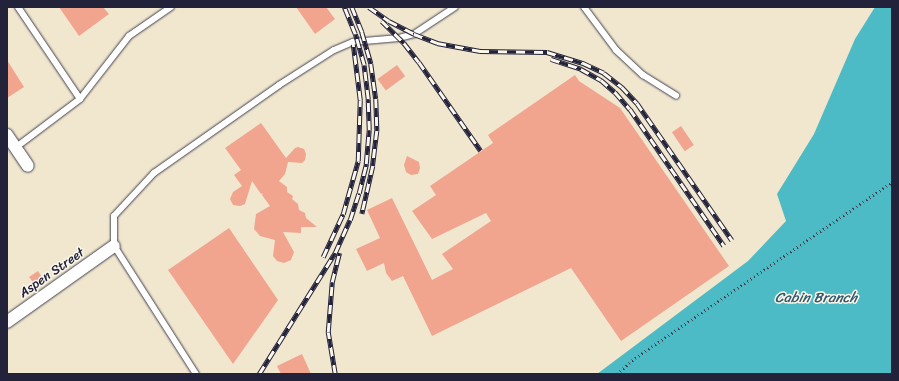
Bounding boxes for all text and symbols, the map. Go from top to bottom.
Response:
street label: Aspen Street [16,245,88,301]
water label: Cabin Branch [775,290,857,306]

